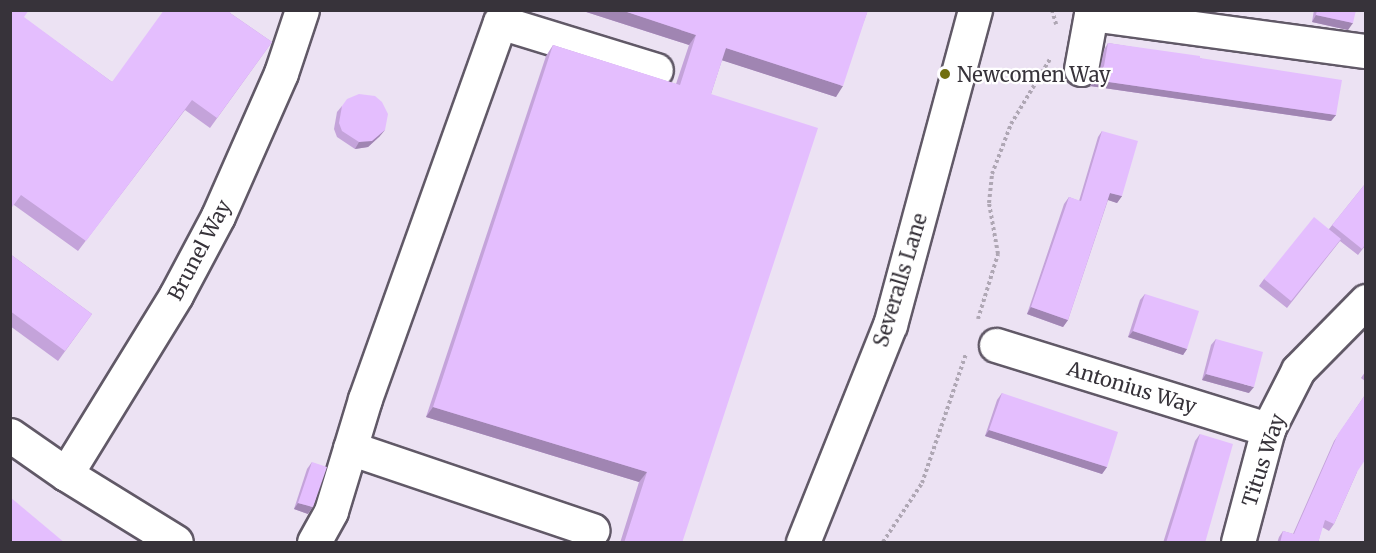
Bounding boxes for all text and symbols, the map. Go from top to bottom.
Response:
place label: Newcomen Way [957,62,1111,86]
marker: Newcomen Way [938,67,952,81]
street label: Brunel Way [162,196,236,304]
street label: Severalls Lane [868,210,932,350]
street label: Antonius Way [1065,356,1199,418]
street label: Titus Way [1237,411,1289,509]

